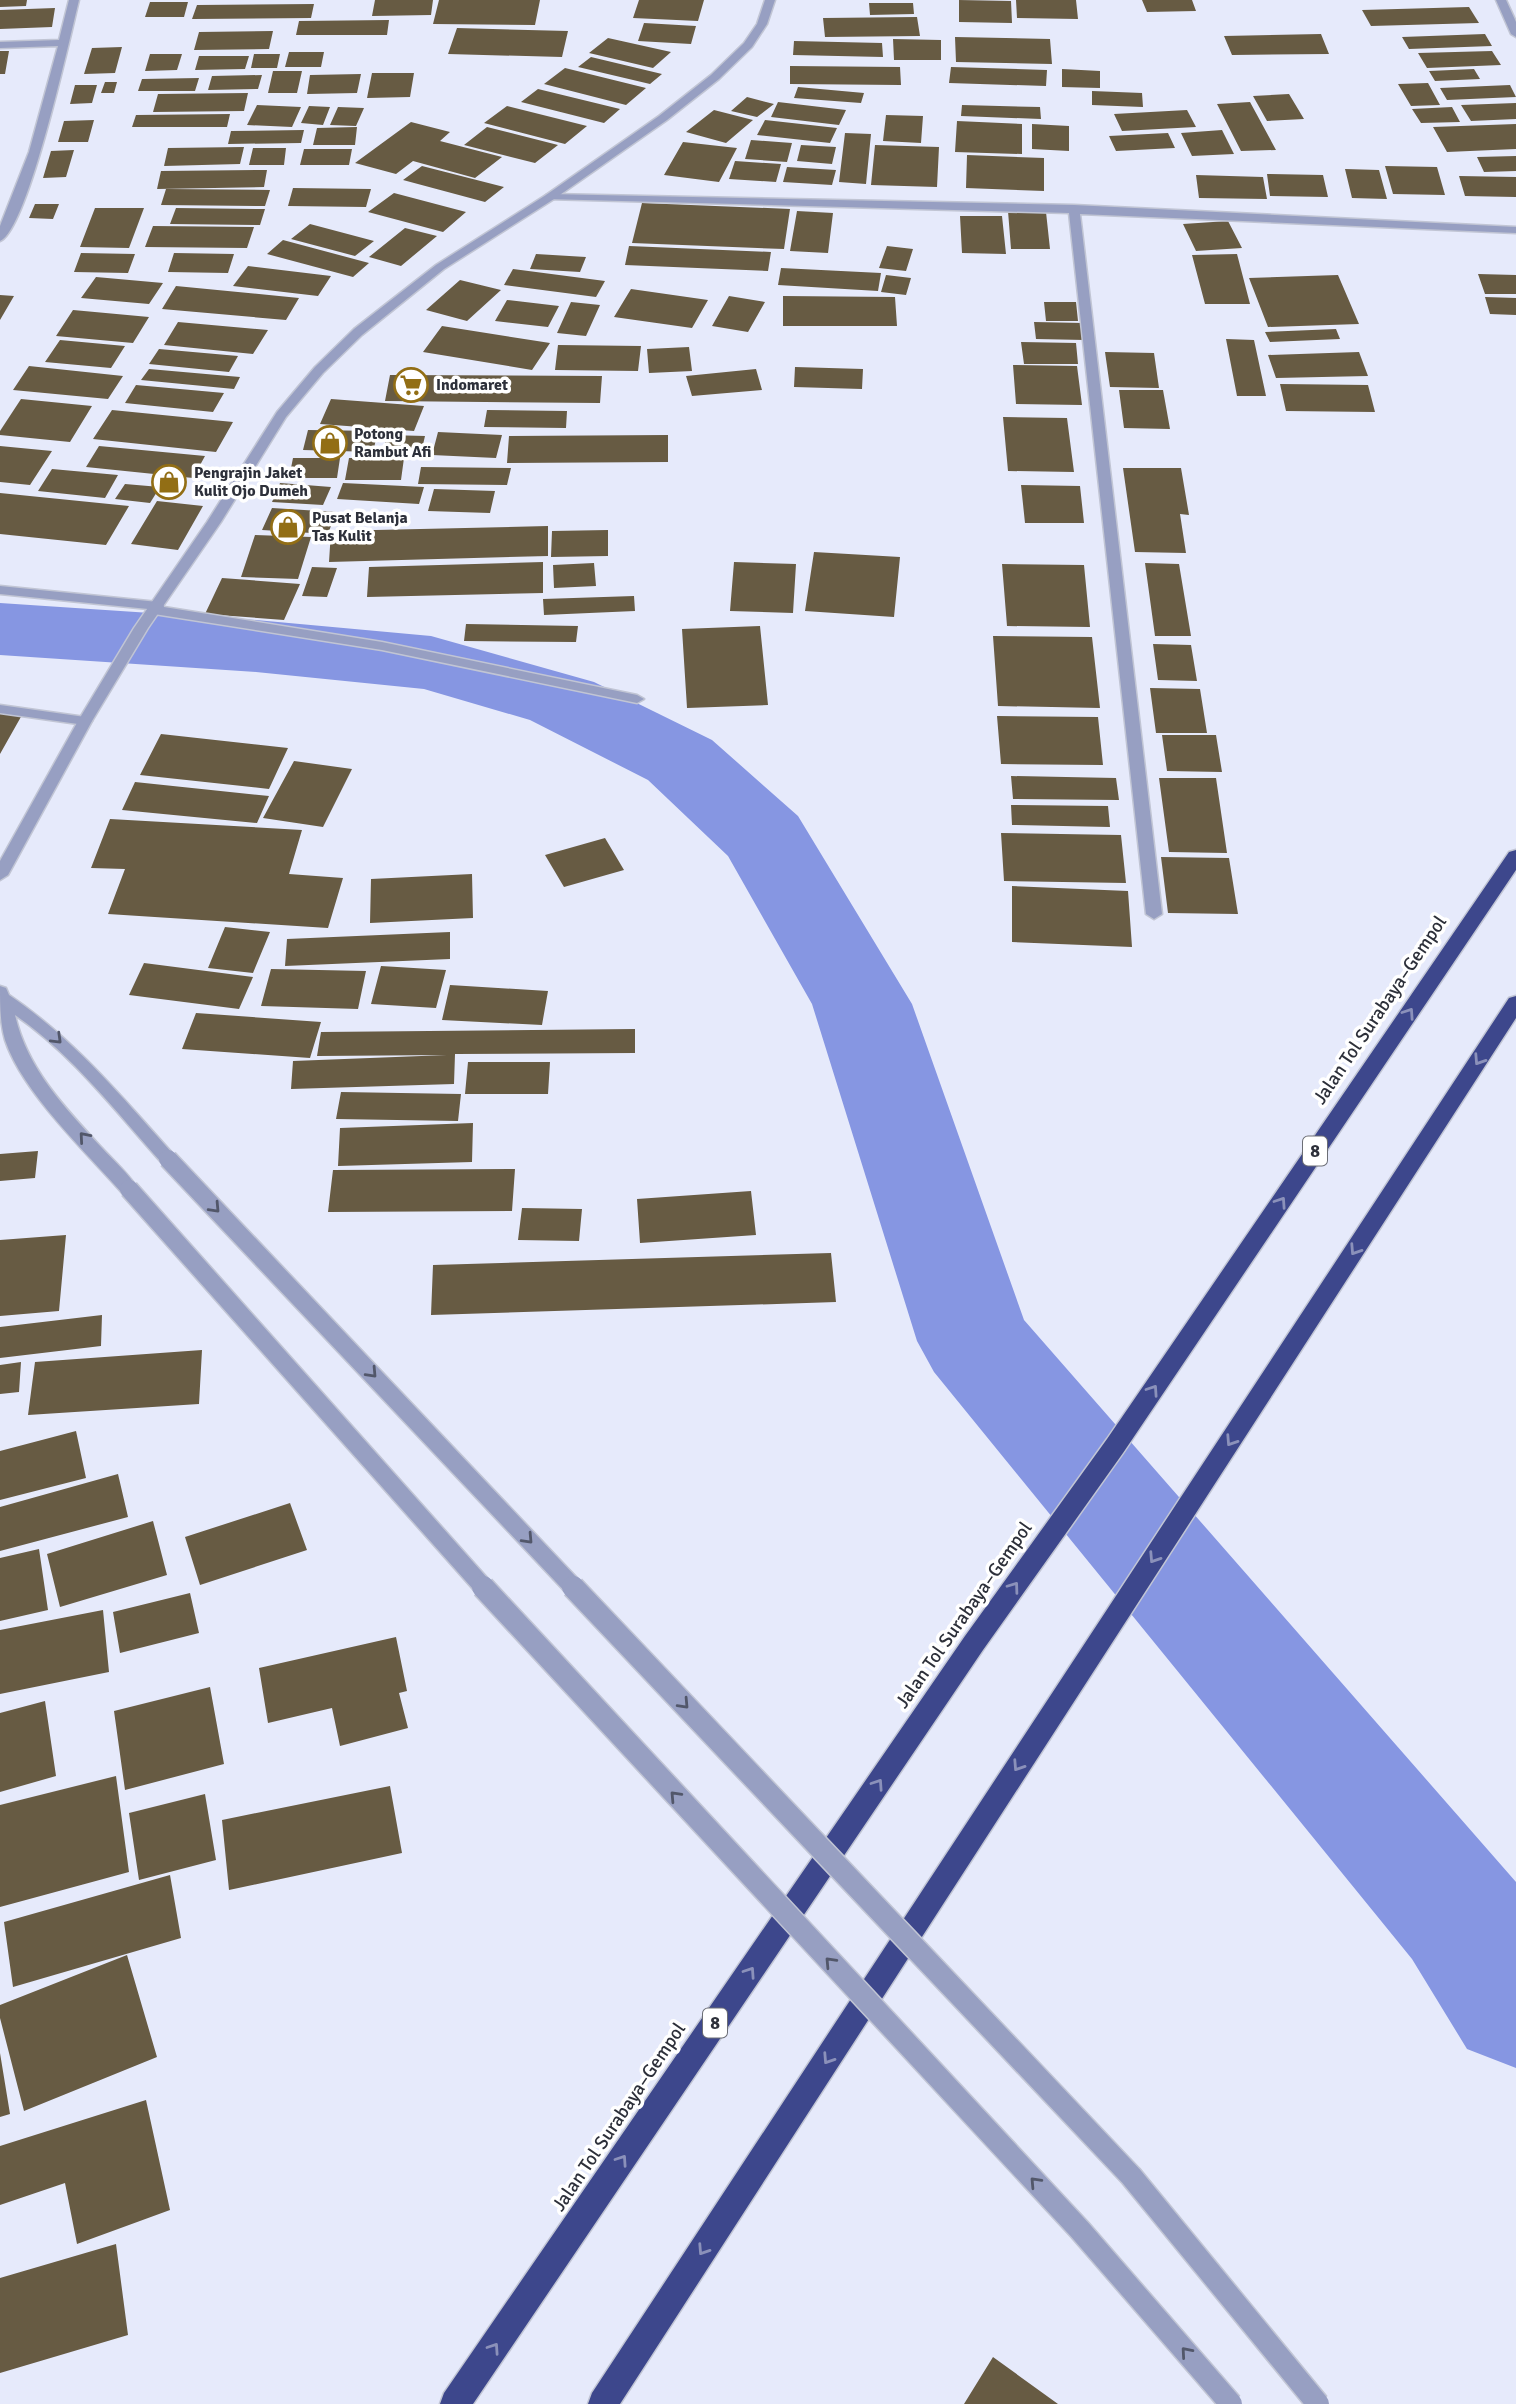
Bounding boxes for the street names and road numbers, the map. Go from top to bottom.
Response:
street label: Jalan Tol Surabaya–Gempol [1308,911,1452,1109]
road number: 8 [1303,1136,1327,1166]
street label: Jalan Tol Surabaya–Gempol [890,1517,1038,1713]
road number: 8 [703,2008,727,2038]
street label: Jalan Tol Surabaya–Gempol [547,2018,691,2216]

